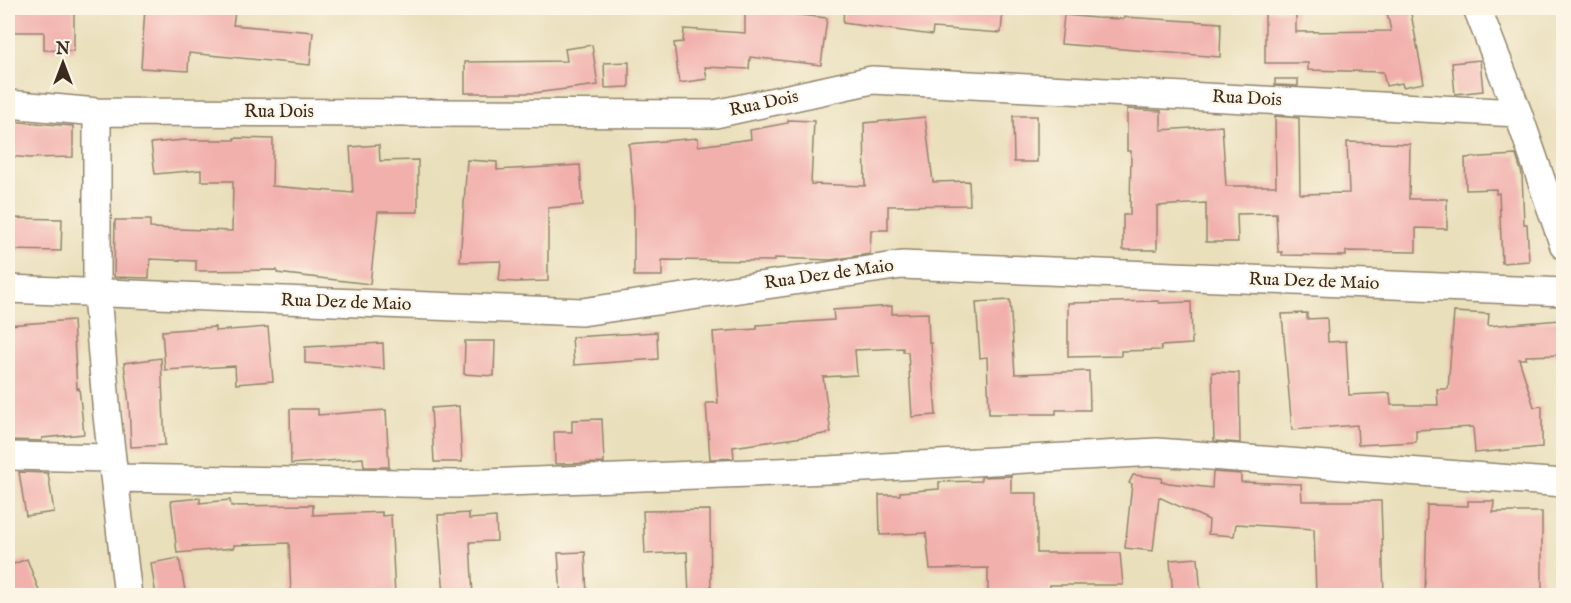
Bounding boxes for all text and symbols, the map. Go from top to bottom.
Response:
north arrow [33,33,93,93]
text: N [55,40,70,60]
street label: Rua Dois [727,85,801,123]
street label: Rua Dois [1212,86,1282,112]
street label: Rua Dois [244,101,314,124]
street label: Rua Dez de Maio [763,254,896,295]
street label: Rua Dez de Maio [1248,268,1380,296]
street label: Rua Dez de Maio [280,289,412,317]

